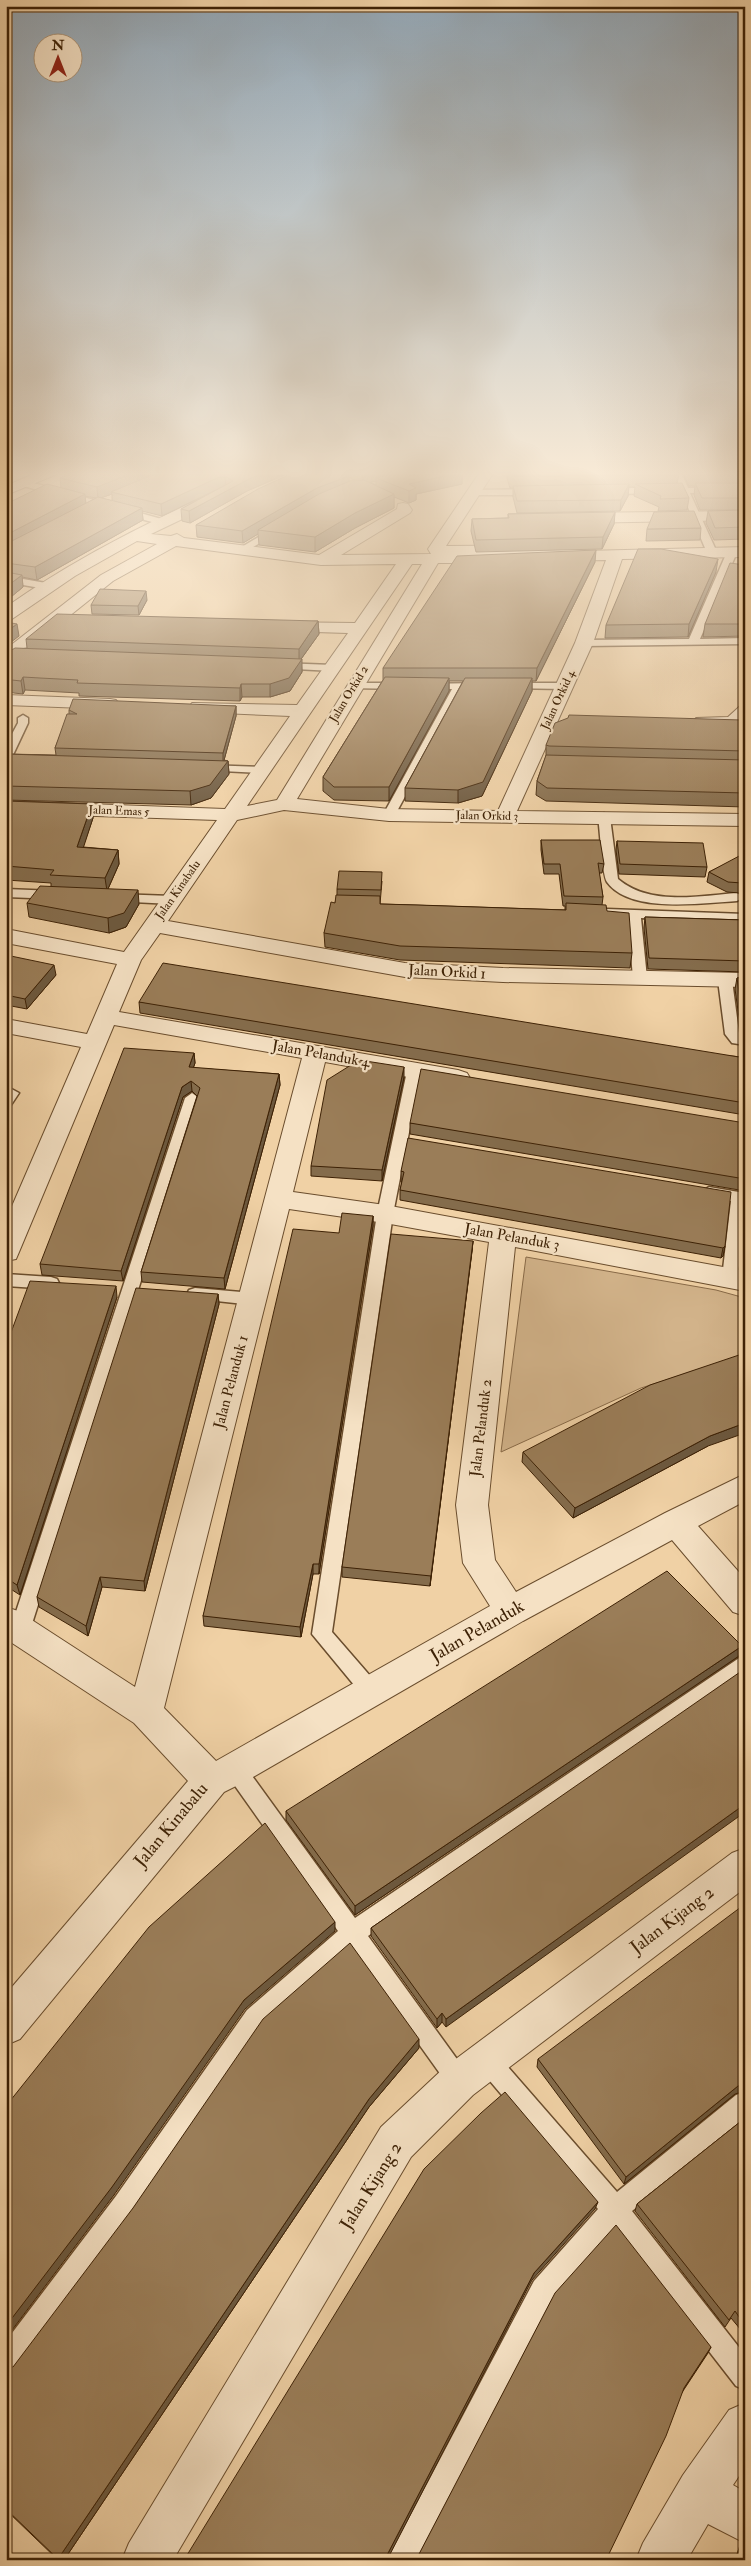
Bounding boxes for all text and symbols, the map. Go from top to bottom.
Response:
north arrow [32,32,82,82]
text: N [51,37,65,54]
street label: Jalan Orkid 2 [326,663,372,726]
street label: Jalan Orkid 4 [537,667,579,733]
street label: Jalan Emas 5 [87,802,150,820]
street label: Jalan Orkid 3 [455,808,518,824]
street label: Jalan Kinabalu [151,857,204,923]
street label: Jalan Orkid 1 [407,960,486,985]
street label: Jalan Pelanduk 4 [270,1036,372,1073]
street label: Jalan Pelanduk 3 [462,1219,561,1256]
street label: Jalan Pelanduk 1 [209,1333,254,1432]
street label: Jalan Pelanduk 2 [465,1378,497,1479]
street label: Jalan Pelanduk [425,1595,529,1668]
street label: Jalan Kinabalu [128,1778,213,1873]
street label: Jalan Kijang 2 [625,1881,719,1960]
street label: Jalan Kijang 2 [334,2138,407,2235]

